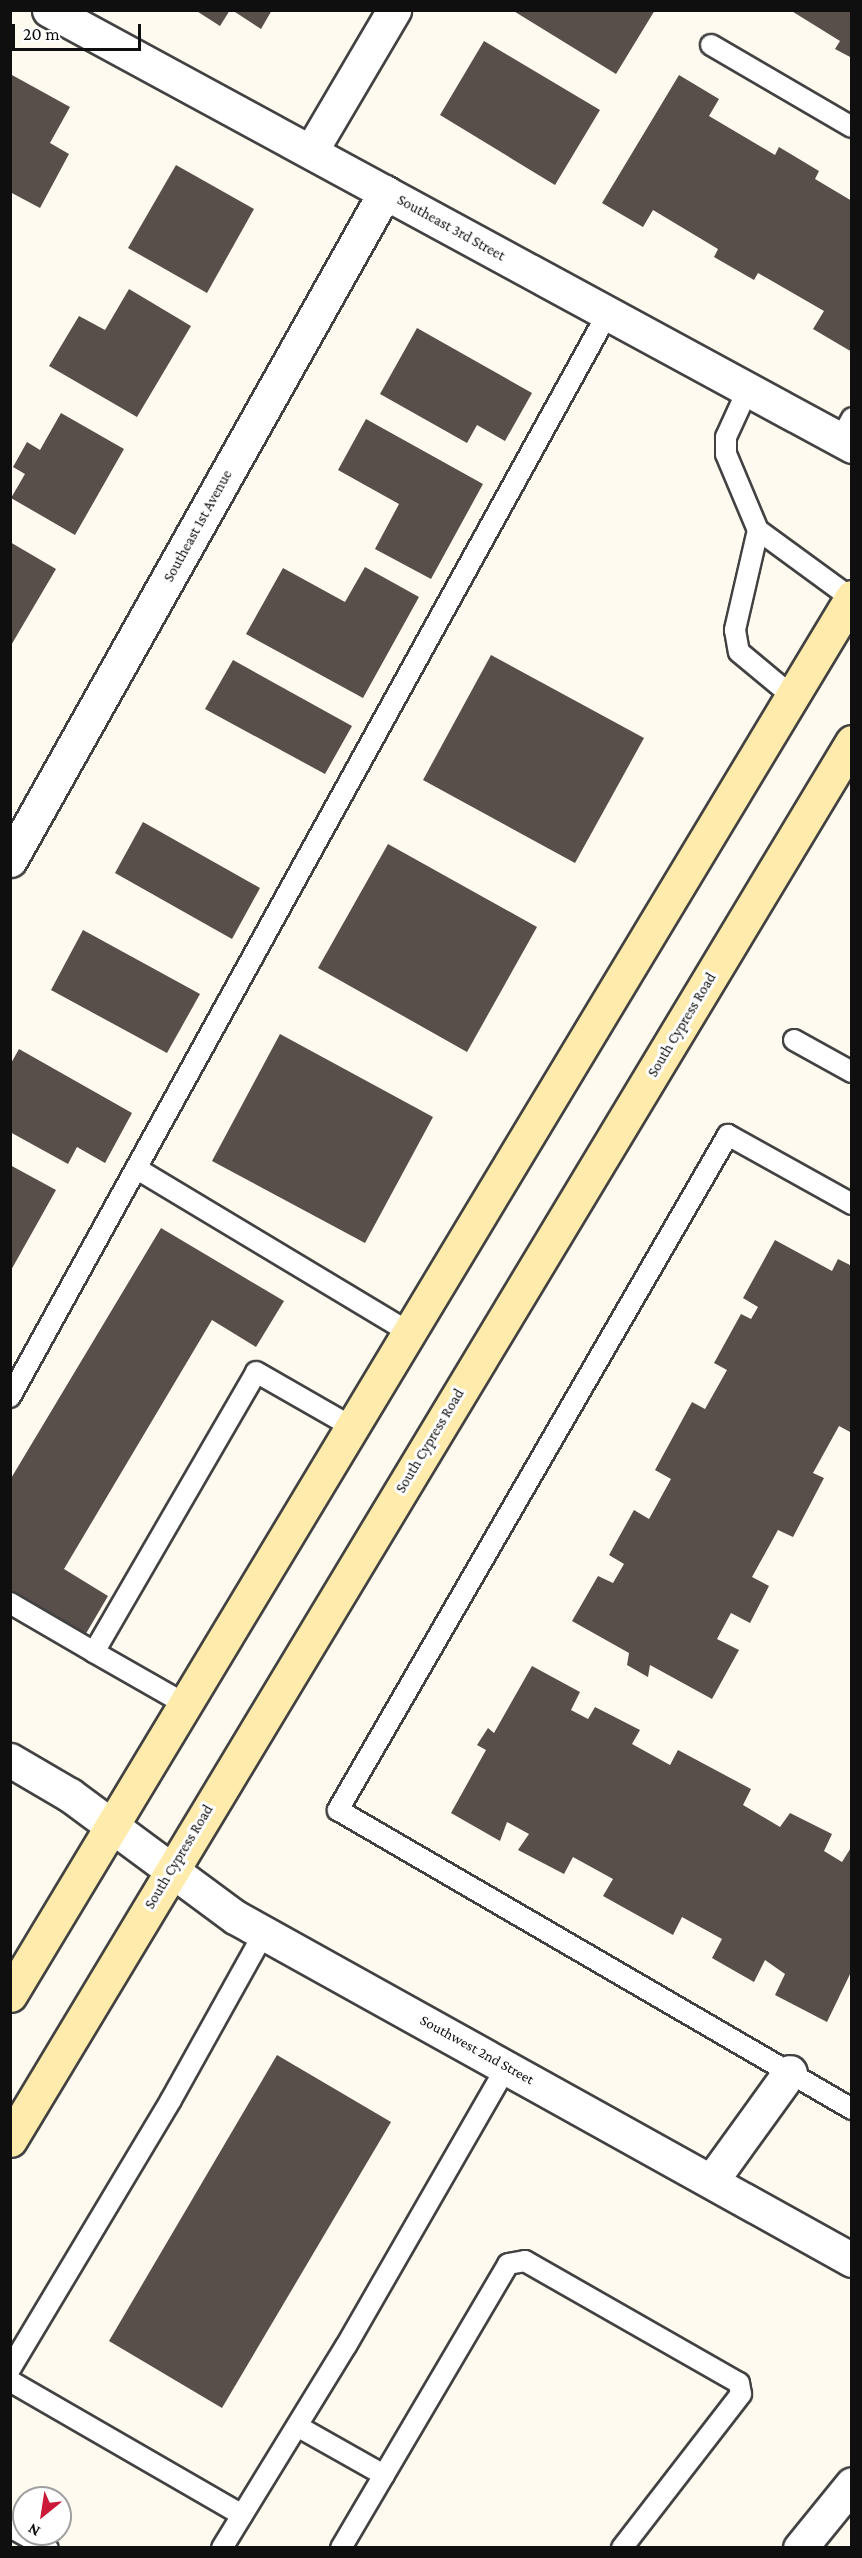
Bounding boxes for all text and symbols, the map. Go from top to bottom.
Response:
scale bar [15,12,144,50]
text: 20 m [23,24,60,44]
street label: Southeast 3rd Street [394,191,508,265]
street label: Southeast 1st Avenue [160,467,236,585]
street label: South Cypress Road [644,970,720,1080]
street label: South Cypress Road [392,1386,468,1496]
street label: South Cypress Road [141,1802,217,1912]
street label: Southwest 2nd Street [417,2011,537,2089]
north arrow [12,2486,72,2546]
text: N [25,2520,43,2540]

